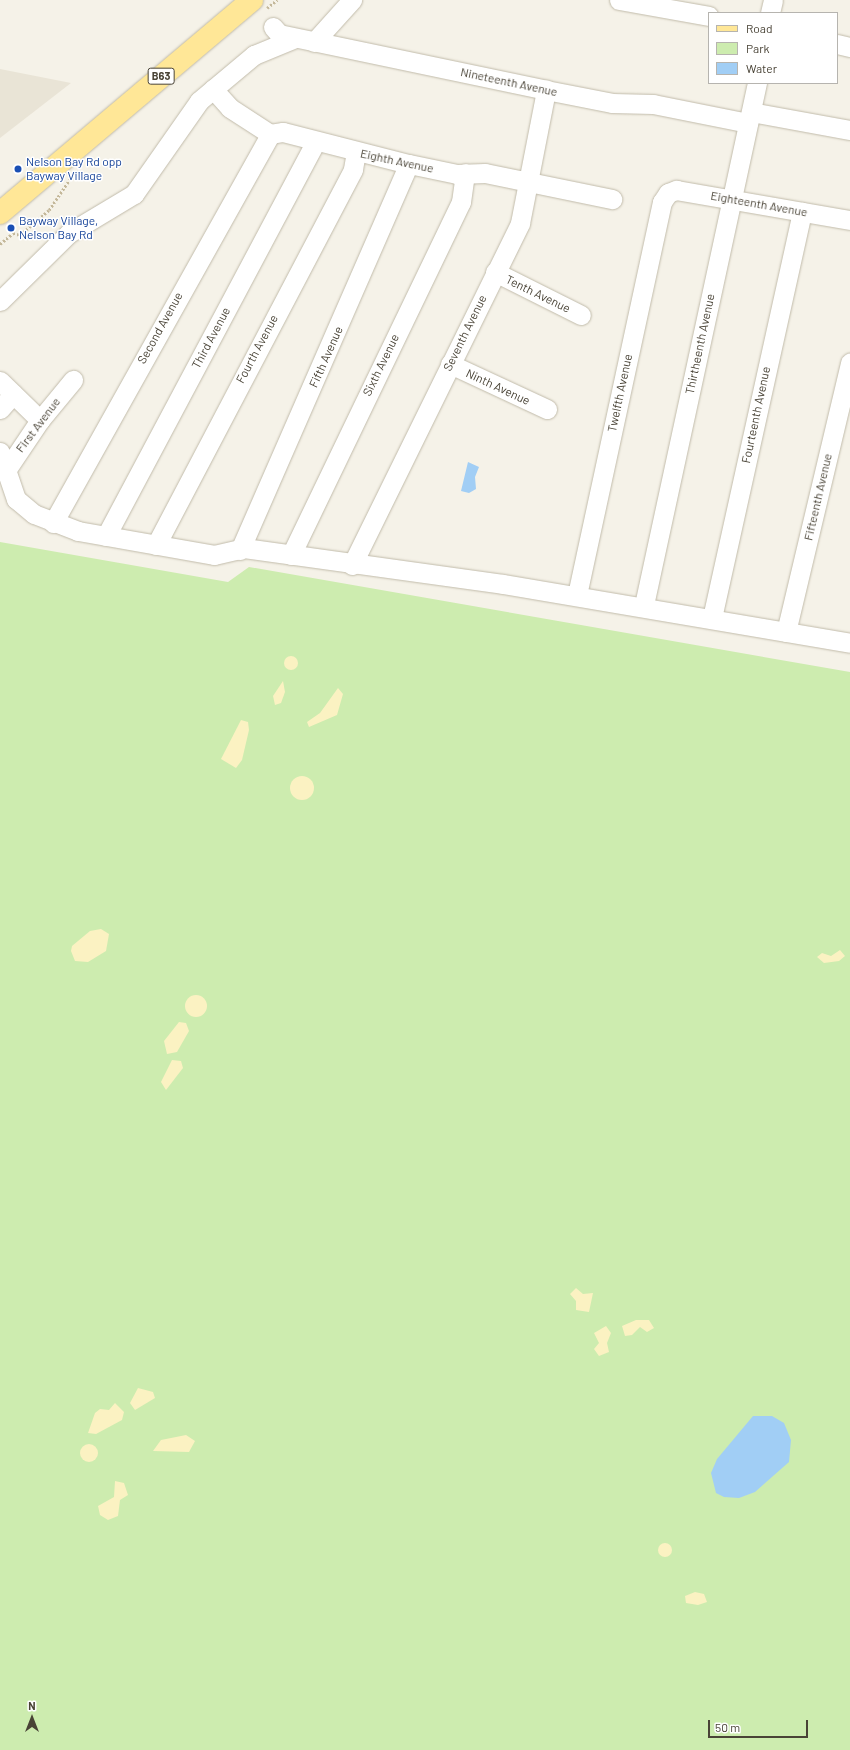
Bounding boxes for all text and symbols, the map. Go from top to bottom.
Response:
legend [708,12,838,84]
text: Road [746,21,773,35]
text: Park [746,41,770,55]
text: Water [746,61,777,75]
street label: Nineteenth Avenue [459,65,559,99]
road number: B63 [147,67,175,85]
street label: Eighth Avenue [359,146,435,176]
place label: Nelson Bay Rd opp Bayway Village [26,155,122,183]
marker: Nelson Bay Rd opp Bayway Village [13,164,23,174]
street label: Eighteenth Avenue [709,188,809,220]
place label: Bayway Village, Nelson Bay Rd [19,214,98,242]
marker: Bayway Village, Nelson Bay Rd [6,223,16,233]
street label: Tenth Avenue [503,272,573,316]
street label: Second Avenue [134,290,186,366]
street label: Thirtheenth Avenue [682,292,718,396]
street label: Seventh Avenue [440,293,490,373]
street label: Third Avenue [189,305,233,371]
street label: Fourth Avenue [233,312,281,386]
street label: Fifth Avenue [306,324,346,390]
street label: Sixth Avenue [360,332,402,398]
street label: Twelfth Avenue [605,353,635,433]
street label: Fourteenth Avenue [739,365,773,465]
street label: Ninth Avenue [464,366,532,408]
street label: First Avenue [13,395,63,455]
street label: Fifteenth Avenue [801,452,835,542]
north arrow [12,1698,52,1738]
text: N [28,1699,36,1712]
scale bar [710,1712,810,1738]
text: 50 m [715,1720,740,1734]

